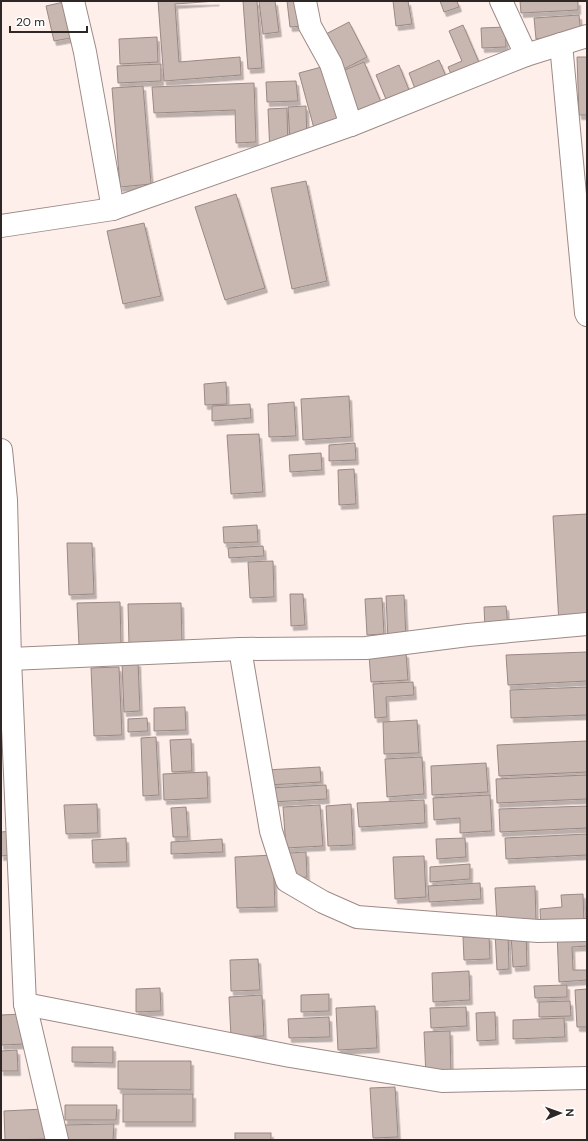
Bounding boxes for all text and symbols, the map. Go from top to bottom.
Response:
scale bar [10,8,87,34]
text: 20 m [16,14,45,30]
north arrow [540,1093,580,1133]
text: N [563,1108,577,1117]

